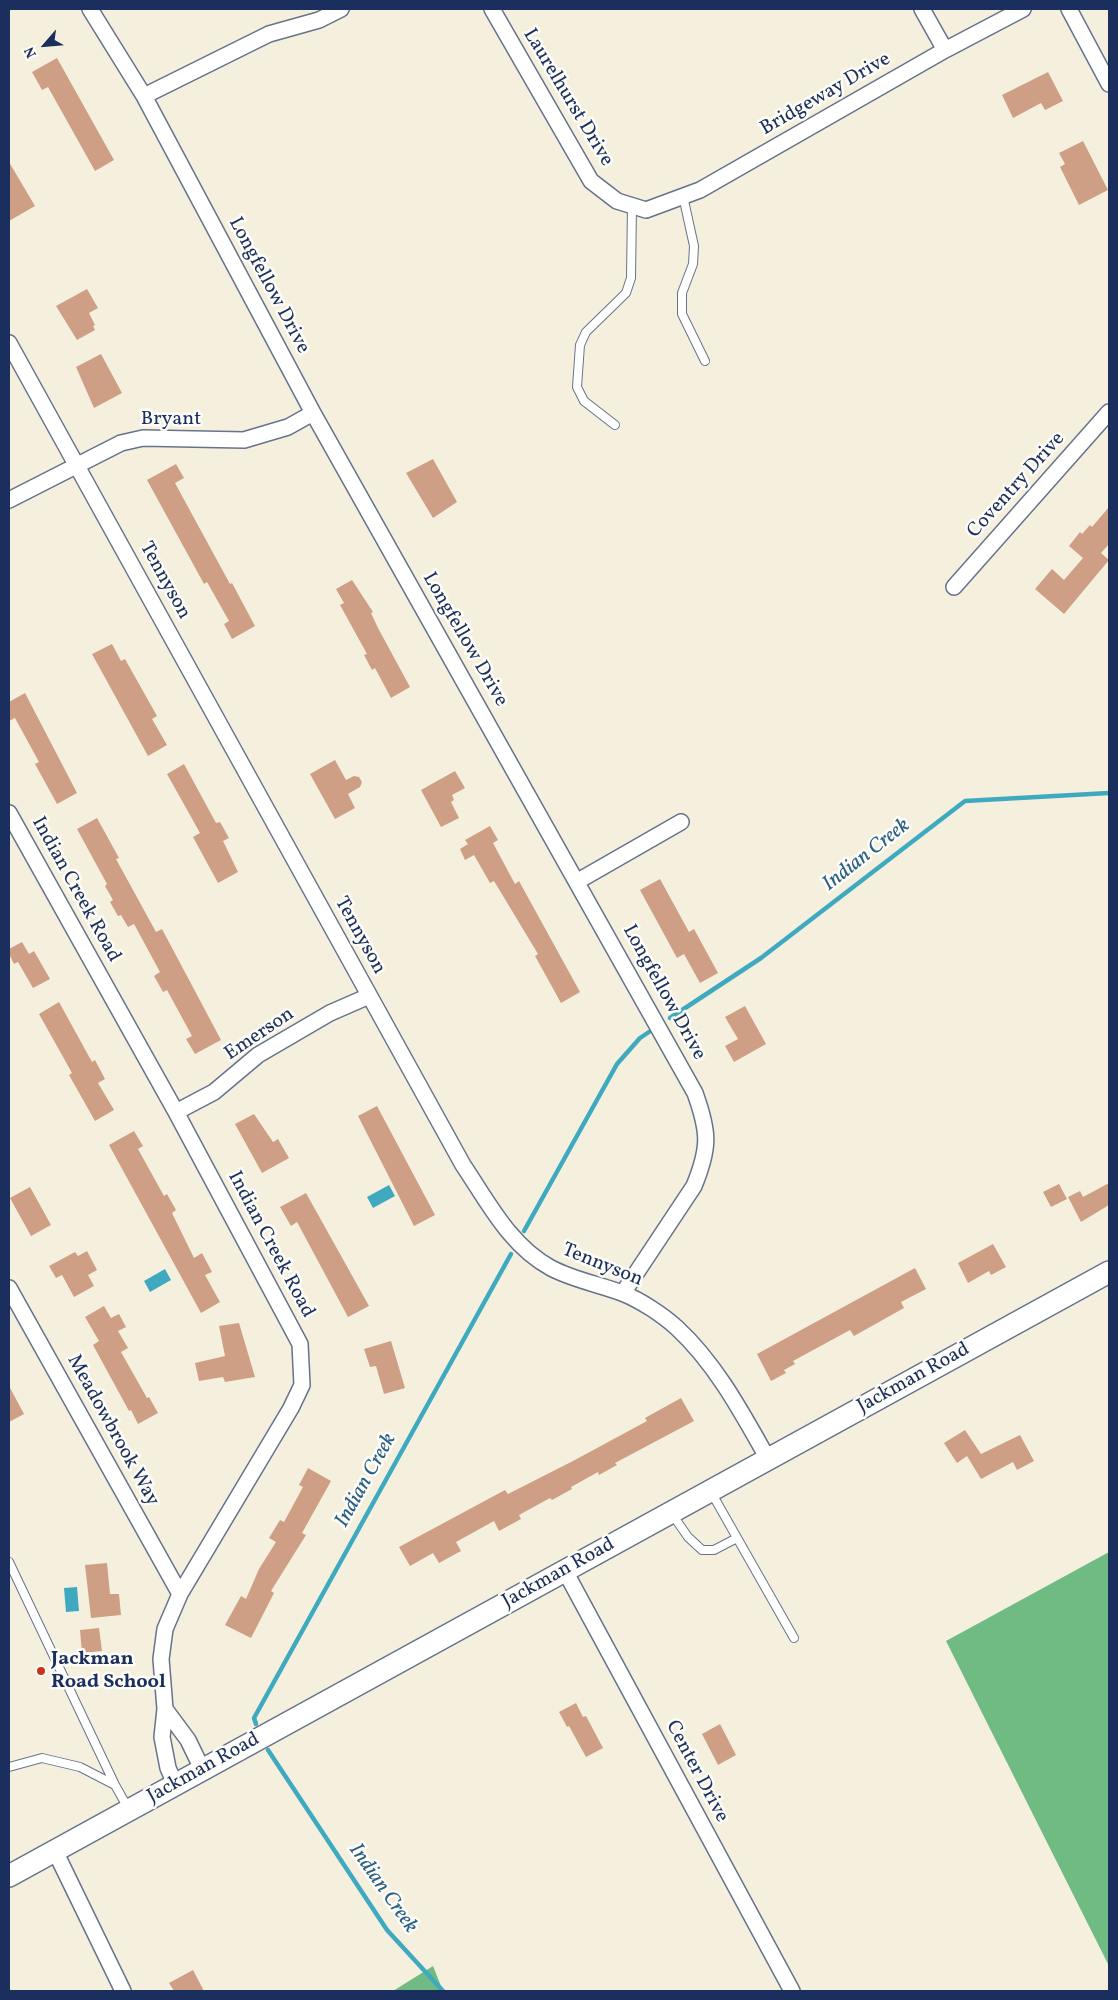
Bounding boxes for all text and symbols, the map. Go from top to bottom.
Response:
north arrow [20,20,70,70]
street label: Laurelhurst Drive [516,25,618,171]
text: N [20,43,42,61]
street label: Bridgeway Drive [757,48,895,142]
street label: Longfellow Drive [222,214,314,358]
street label: Bryant [141,408,201,432]
street label: Coventry Drive [963,428,1071,544]
street label: Tennyson [133,538,195,624]
street label: Longfellow Drive [416,569,512,711]
street label: Indian Creek Road [25,813,125,967]
water label: Indian Creek [818,814,916,898]
street label: Tennyson [328,893,390,979]
street label: Longfellow Drive [616,921,710,1065]
street label: Emerson [221,1003,299,1067]
street label: Indian Creek Road [221,1168,319,1322]
street label: Tennyson [558,1239,646,1293]
street label: Jackman Road [854,1338,974,1420]
street label: Meadowbrook Way [61,1351,163,1511]
water label: Indian Creek [331,1429,403,1533]
street label: Jackman Road [499,1533,619,1615]
place label: Jackman Road School [51,1648,166,1695]
marker: Jackman Road School [35,1665,47,1677]
street label: Center Drive [659,1717,733,1827]
street label: Jackman Road [144,1728,264,1810]
water label: Indian Creek [342,1839,422,1939]

